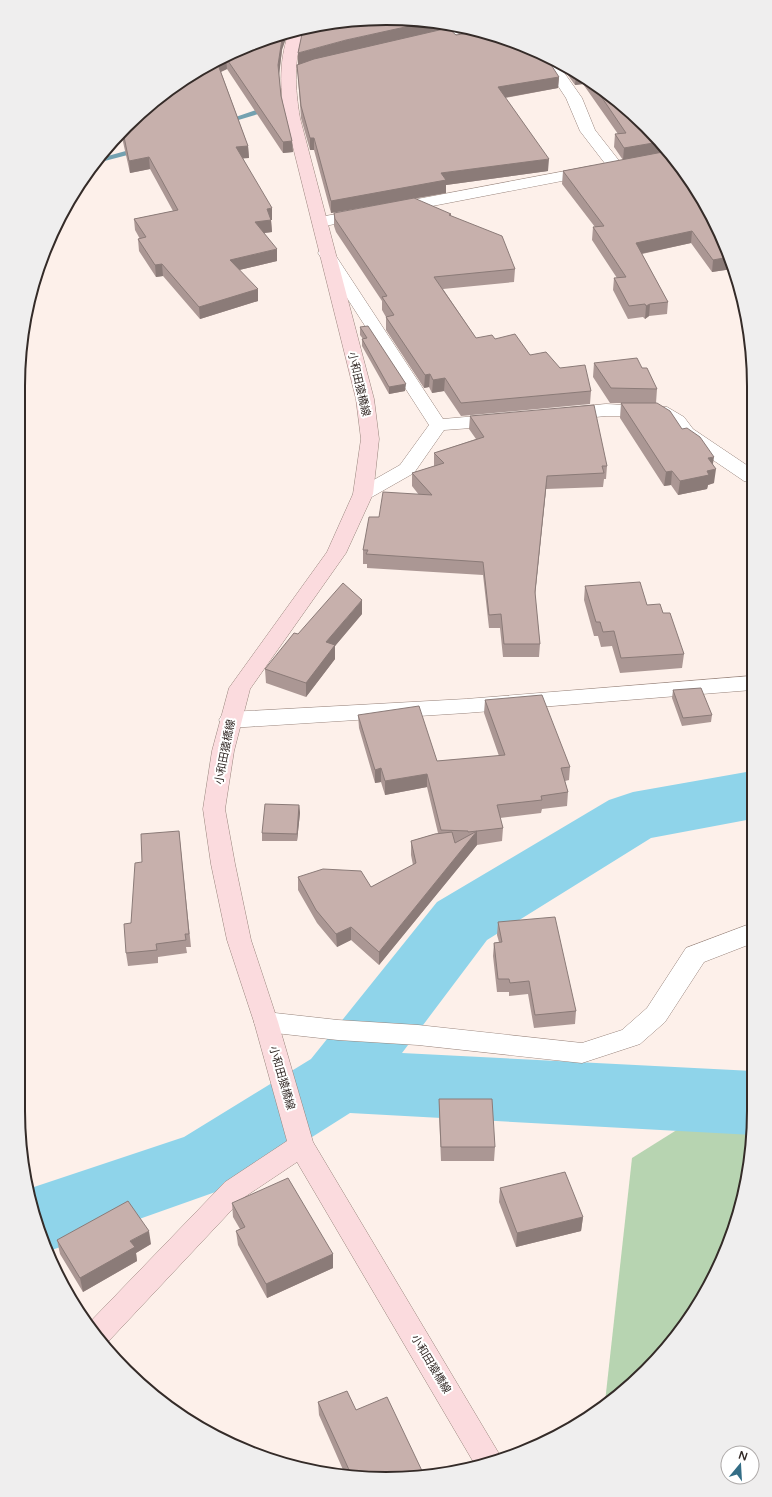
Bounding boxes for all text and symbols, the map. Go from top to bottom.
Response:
street label: 小和田猿橋線 [345,350,373,418]
street label: 小和田猿橋線 [212,718,238,786]
street label: 小和田猿橋線 [267,1044,297,1112]
street label: 小和田猿橋線 [408,1332,454,1396]
north arrow [720,1445,760,1485]
text: N [737,1448,749,1464]

